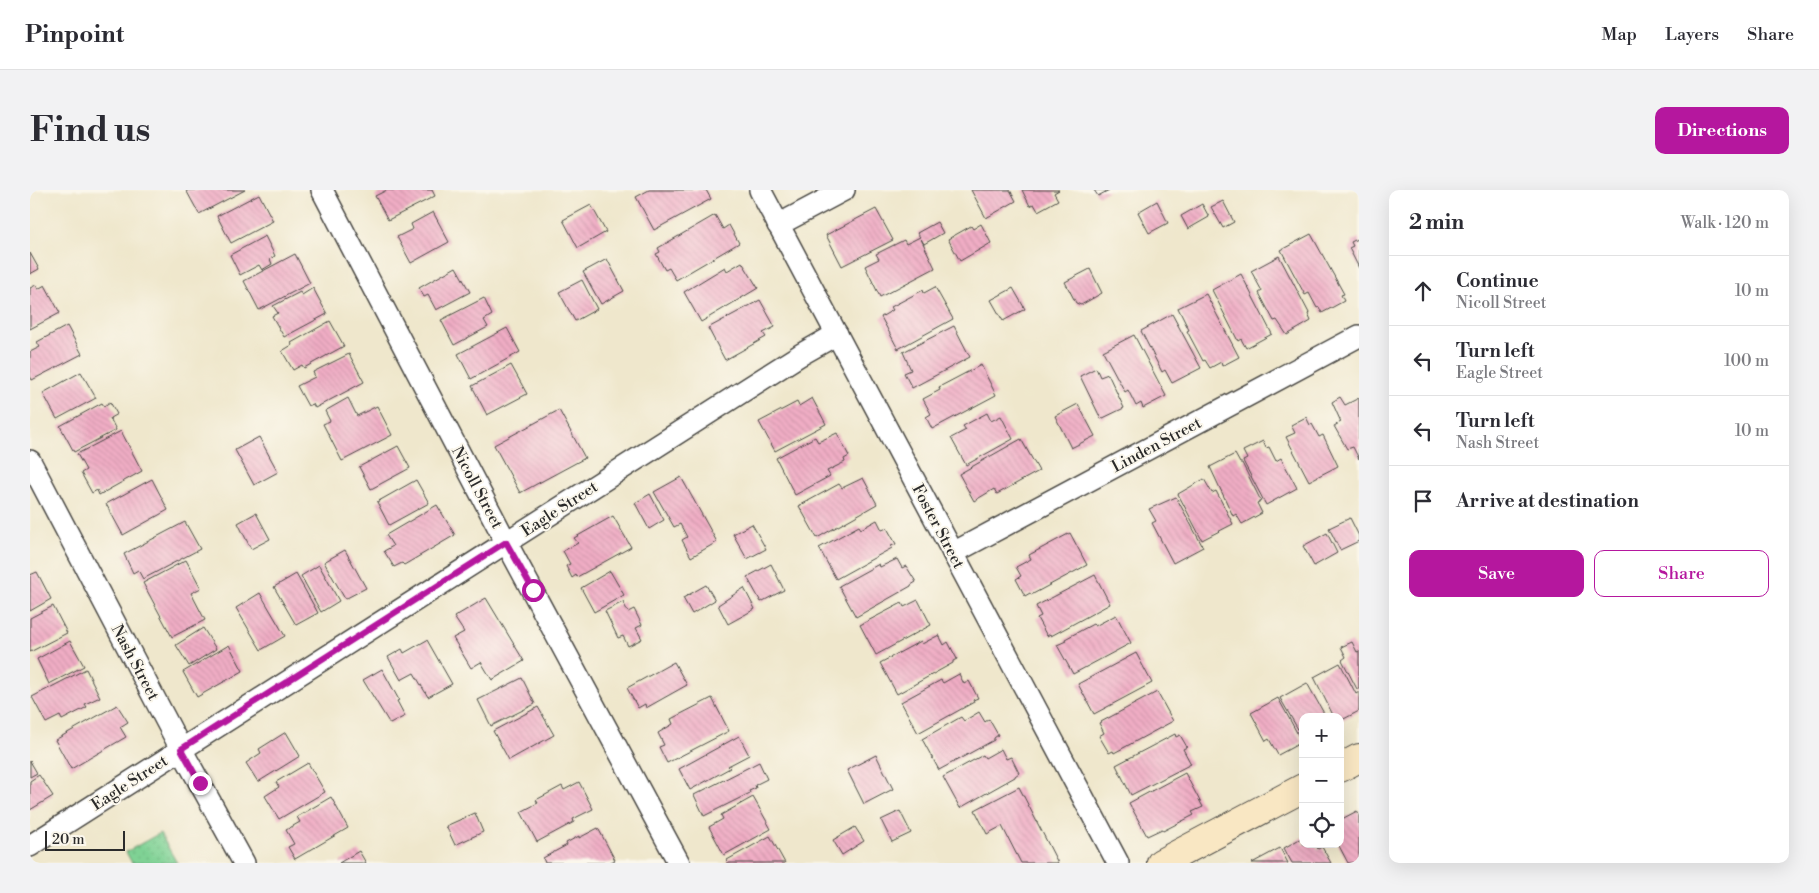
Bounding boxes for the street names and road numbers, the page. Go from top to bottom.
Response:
street label: Linden Street [1108,413,1205,477]
street label: Nicoll Street [447,443,507,532]
street label: Eagle Street [518,477,602,541]
street label: Foster Street [908,481,969,572]
street label: Nash Street [107,621,164,704]
street label: Eagle Street [88,751,172,815]

